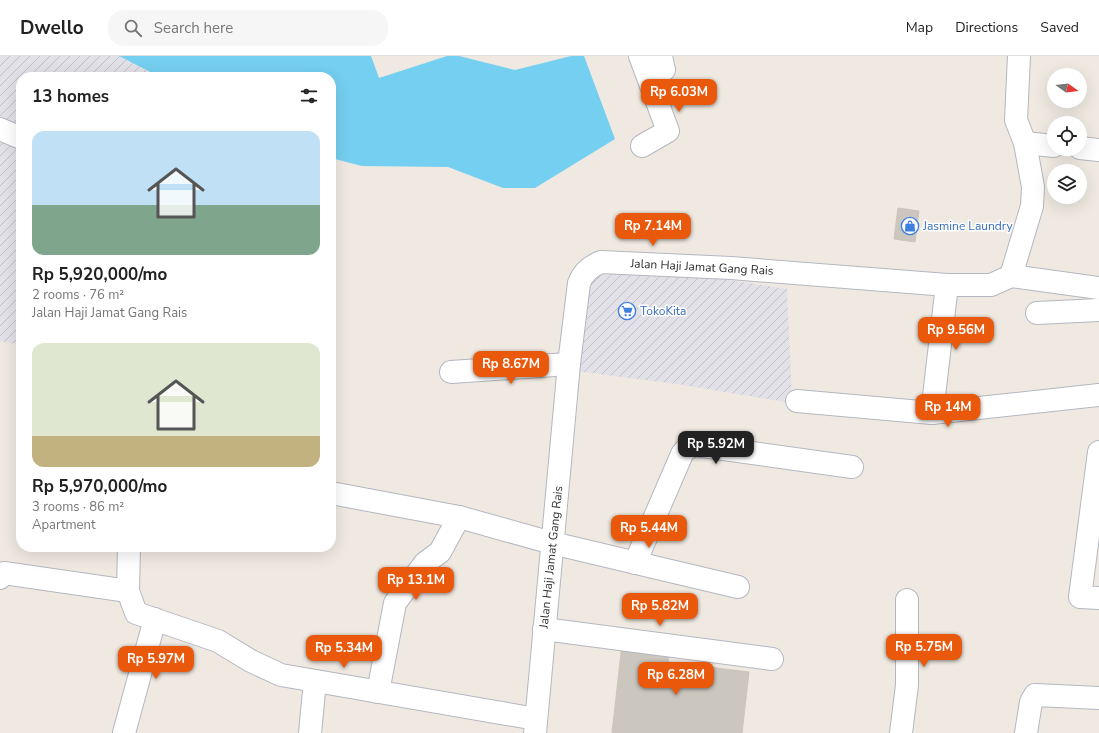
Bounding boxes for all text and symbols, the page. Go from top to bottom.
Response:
search box [108,10,388,46]
text: Dwello [20,15,84,41]
icon: search [122,17,144,39]
text: Search here [154,18,233,38]
text: Map [906,18,933,37]
text: Directions [955,18,1018,37]
text: Saved [1040,18,1079,37]
north arrow [1047,68,1087,108]
map controls [1047,68,1087,204]
pin: Rp 6.03M [638,79,720,113]
text: Rp 6.03M [650,83,708,101]
text: 13 homes [32,85,109,108]
icon: filters [298,85,320,107]
button: locate [1047,116,1087,156]
icon: home [140,157,212,229]
button: layers [1047,164,1087,204]
pin: Rp 7.14M [612,213,694,247]
shop icon: Jasmine Laundry [900,216,920,236]
text: Rp 7.14M [624,217,682,235]
place label: Jasmine Laundry [922,218,1013,234]
street label: Jalan Haji Jamat Gang Rais [629,255,774,279]
text: Rp 5,920,000/mo [32,263,167,286]
text: 2 rooms · 76 m² [32,286,124,304]
supermarket icon: TokoKita [617,301,637,321]
place label: TokoKita [640,303,686,319]
text: Jalan Haji Jamat Gang Rais [32,304,187,322]
pin: Rp 9.56M [915,317,997,351]
text: Rp 9.56M [927,321,985,339]
pin: Rp 8.67M [470,351,552,385]
text: Rp 8.67M [482,355,540,373]
icon: home [140,369,212,441]
pin: Rp 14M [915,394,981,428]
text: Rp 14M [924,398,972,416]
pin: Rp 5.92M [675,431,757,465]
text: Rp 5.92M [687,435,745,453]
text: Rp 5,970,000/mo [32,475,167,498]
street label: Jalan Haji Jamat Gang Rais [535,485,566,630]
text: 3 rooms · 86 m² [32,498,124,516]
pin: Rp 5.44M [608,515,690,549]
text: Apartment [32,516,95,534]
text: Rp 5.44M [620,519,678,537]
pin: Rp 13.1M [375,567,457,601]
text: Rp 13.1M [387,571,445,589]
pin: Rp 5.82M [619,593,701,627]
text: Rp 5.82M [631,597,689,615]
pin: Rp 5.75M [883,634,965,668]
pin: Rp 5.34M [303,635,385,669]
text: Rp 5.75M [895,638,953,656]
text: Rp 5.34M [315,639,373,657]
pin: Rp 5.97M [115,646,197,680]
text: Rp 5.97M [127,650,185,668]
pin: Rp 6.28M [635,662,717,696]
text: Rp 6.28M [647,666,705,684]

